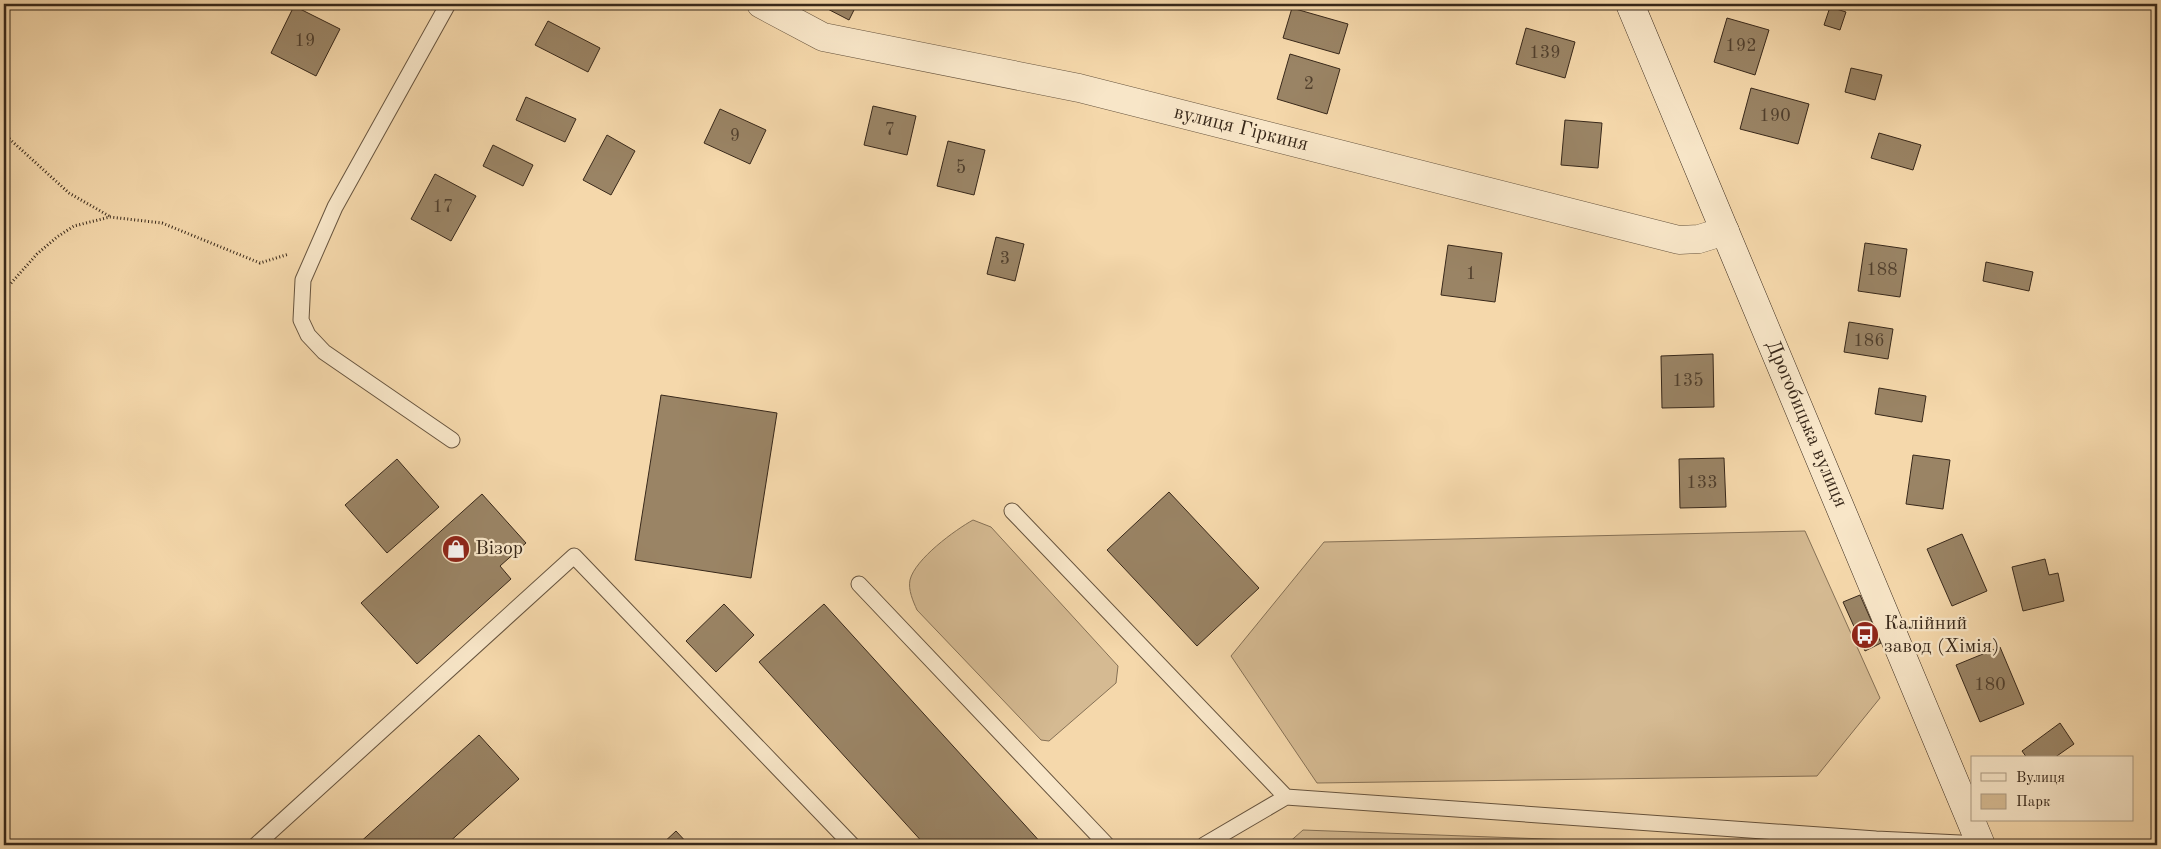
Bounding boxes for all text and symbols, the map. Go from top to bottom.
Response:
house number: 19 [295,32,315,50]
house number: 192 [1725,37,1757,55]
house number: 139 [1529,44,1561,62]
house number: 2 [1304,75,1314,93]
street label: вулиця Гіркиня [1172,103,1310,155]
house number: 190 [1759,107,1791,125]
house number: 7 [885,121,895,139]
house number: 9 [730,127,740,145]
house number: 5 [956,159,966,177]
house number: 17 [433,198,453,216]
house number: 3 [1000,250,1010,268]
house number: 188 [1866,261,1898,279]
house number: 1 [1466,265,1476,283]
house number: 186 [1853,332,1885,350]
street label: Дрогобицька вулиця [1762,338,1850,510]
house number: 135 [1672,372,1704,390]
house number: 133 [1686,474,1718,492]
shop icon: Візор [441,534,471,564]
place label: Візор [475,539,523,559]
place label: Калійний завод (Хімія) [1884,614,1999,657]
bus stop icon: Калійний завод (Хімія) [1850,620,1880,650]
house number: 180 [1974,676,2006,694]
legend [1971,756,2134,822]
text: Вулиця [2016,771,2065,786]
text: Парк [2016,795,2051,810]

